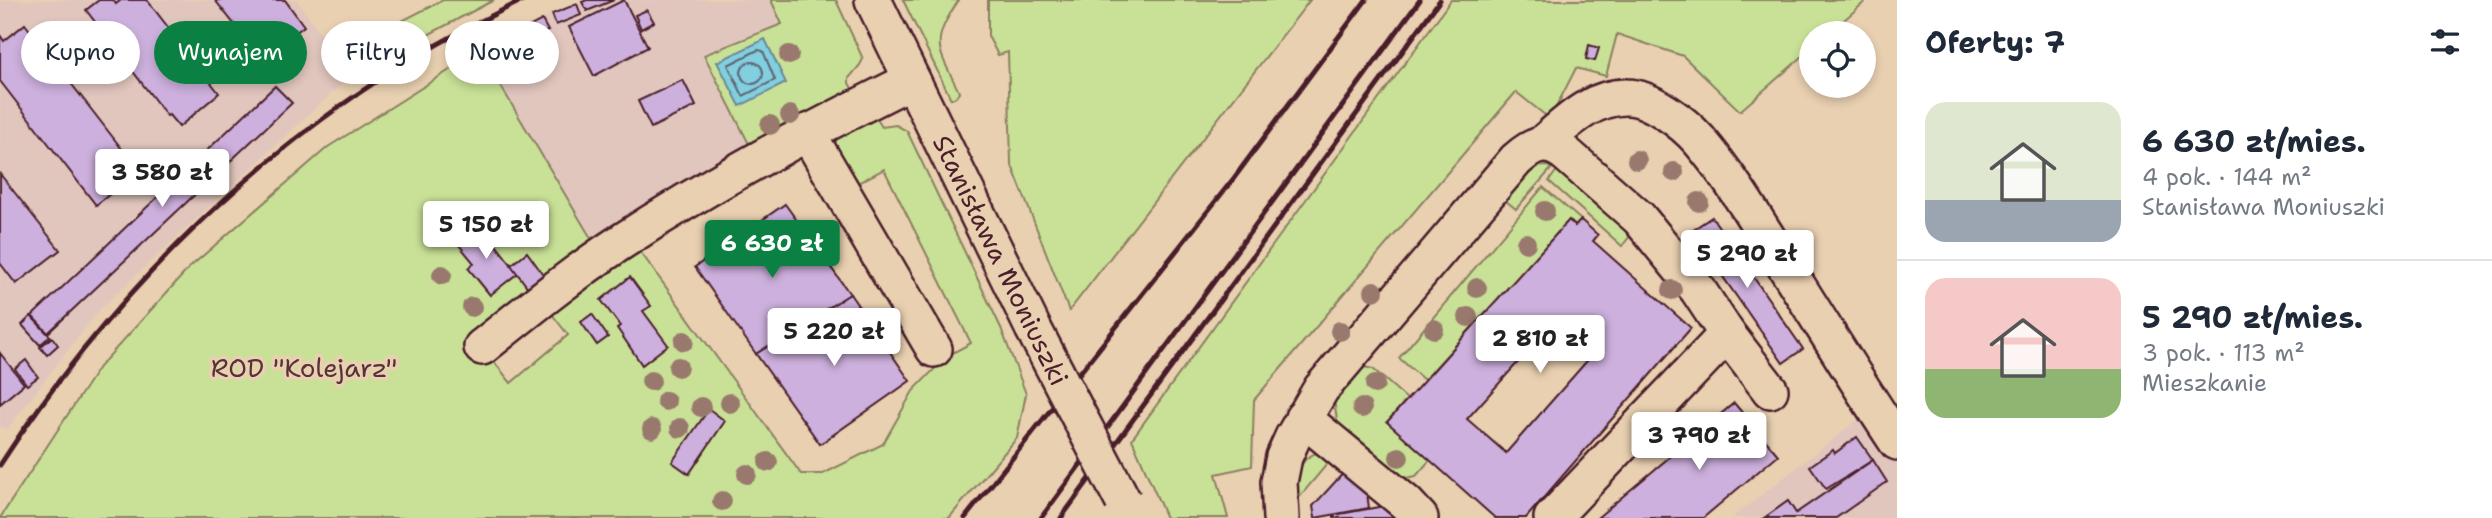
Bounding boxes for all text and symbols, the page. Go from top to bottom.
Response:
chip: Kupno [21,21,140,84]
chip: Wynajem [154,21,307,84]
chip: Filtry [321,21,431,84]
chip: Nowe [445,21,559,84]
map controls [1799,21,1876,98]
button: locate [1799,21,1876,98]
text: Oferty: 7 [1925,22,2065,63]
icon: filters [2426,23,2464,61]
text: 6 630 zł/mies. [2142,121,2366,162]
street label: Stanisława Moniuszki [925,129,1077,391]
icon: home [1981,130,2065,214]
pin: 3 580 zł [90,150,234,209]
text: 3 580 zł [111,157,213,187]
text: 4 pok. · 144 m² [2142,162,2312,192]
text: Stanisława Moniuszki [2142,192,2385,222]
pin: 5 150 zł [414,202,558,261]
text: 5 150 zł [439,209,533,239]
pin: 6 630 zł [700,220,844,280]
text: 6 630 zł [721,228,823,258]
pin: 5 290 zł [1675,230,1819,290]
text: 5 290 zł [1697,238,1797,268]
text: 5 290 zł/mies. [2142,297,2363,338]
icon: home [1981,306,2065,390]
pin: 5 220 zł [762,308,906,368]
text: 5 220 zł [784,316,884,346]
pin: 2 810 zł [1468,316,1612,375]
text: 2 810 zł [1492,323,1588,353]
text: 3 pok. · 113 m² [2142,338,2305,368]
park label: ROD "Kolejarz" [211,350,397,385]
text: Mieszkanie [2142,368,2267,398]
pin: 3 790 zł [1627,412,1771,472]
text: 3 790 zł [1648,420,1751,450]

